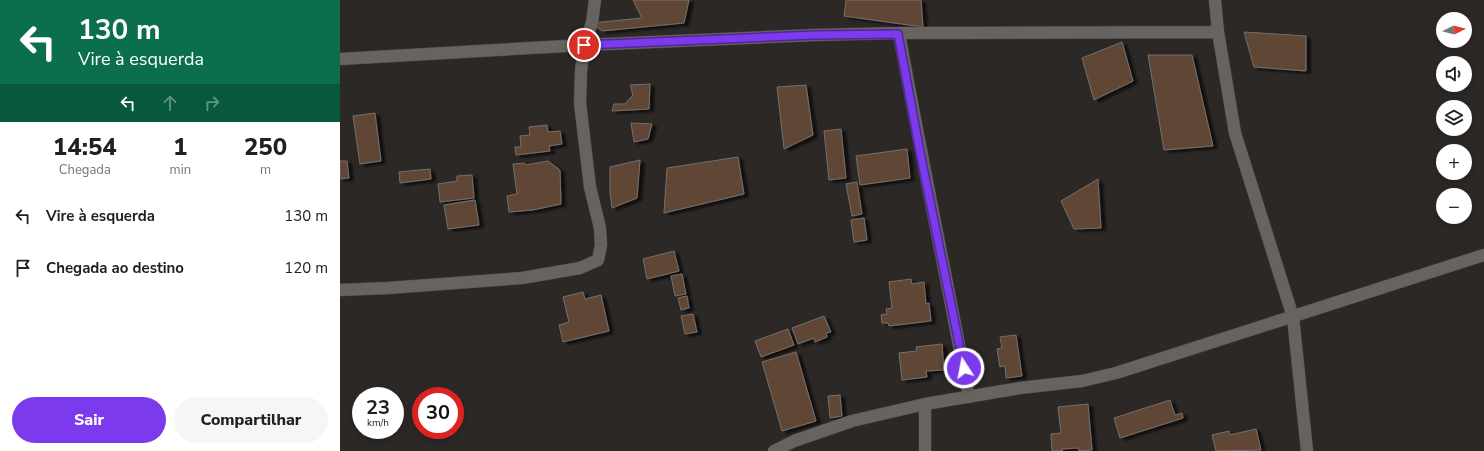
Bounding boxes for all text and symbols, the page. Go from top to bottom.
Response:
text: 130 m [78,11,161,49]
north arrow [1436,12,1472,48]
map controls [1436,12,1472,224]
icon: left [12,16,64,68]
pin [567,28,601,62]
icon: arrive [573,34,595,56]
text: Vire à esquerda [78,47,204,71]
button: sound [1436,56,1472,92]
icon: left [117,92,139,114]
icon: ahead [159,92,181,114]
icon: right [201,92,223,114]
button: layers [1436,100,1472,136]
text: 14:54 [53,131,117,163]
text: 1 [173,131,188,163]
text: 250 [244,131,287,163]
button: + [1436,144,1472,180]
text: Chegada [59,161,111,179]
text: min [170,161,191,179]
text: m [260,161,271,179]
button: − [1436,188,1472,224]
icon: left [12,205,34,227]
text: Vire à esquerda [46,206,155,226]
text: 130 m [284,206,328,226]
icon: arrive [12,257,34,279]
text: Chegada ao destino [46,258,184,278]
text: 120 m [284,258,328,278]
position arrow [943,347,985,389]
speed limit sign: 30 [412,387,464,439]
text: 23 [366,394,390,421]
button: Sair [12,397,166,443]
button: Compartilhar [174,397,328,443]
text: km/h [367,416,389,430]

